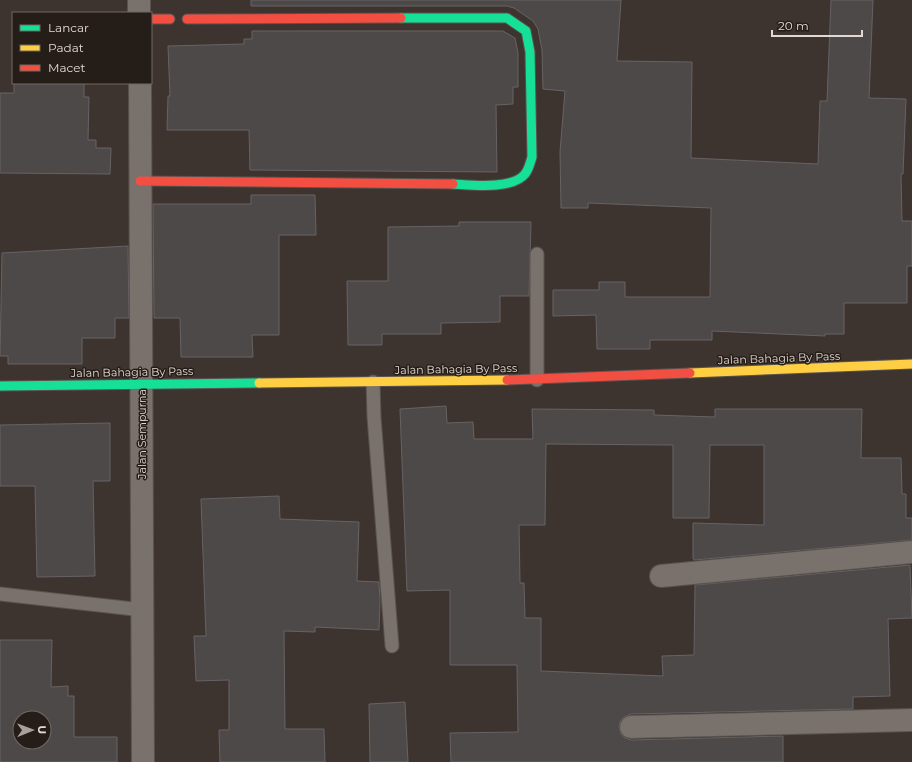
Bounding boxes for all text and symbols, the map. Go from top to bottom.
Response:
legend [12,12,152,84]
scale bar [772,12,862,38]
text: 20 m [778,18,809,33]
text: Lancar [48,20,89,35]
text: Padat [48,40,84,55]
text: Macet [48,60,85,75]
street label: Jalan Bahagia By Pass [717,349,841,367]
street label: Jalan Bahagia By Pass [394,361,518,377]
street label: Jalan Bahagia By Pass [70,364,194,380]
street label: Jalan Sempurna [135,389,149,480]
north arrow [12,710,52,750]
text: U [35,725,49,734]

